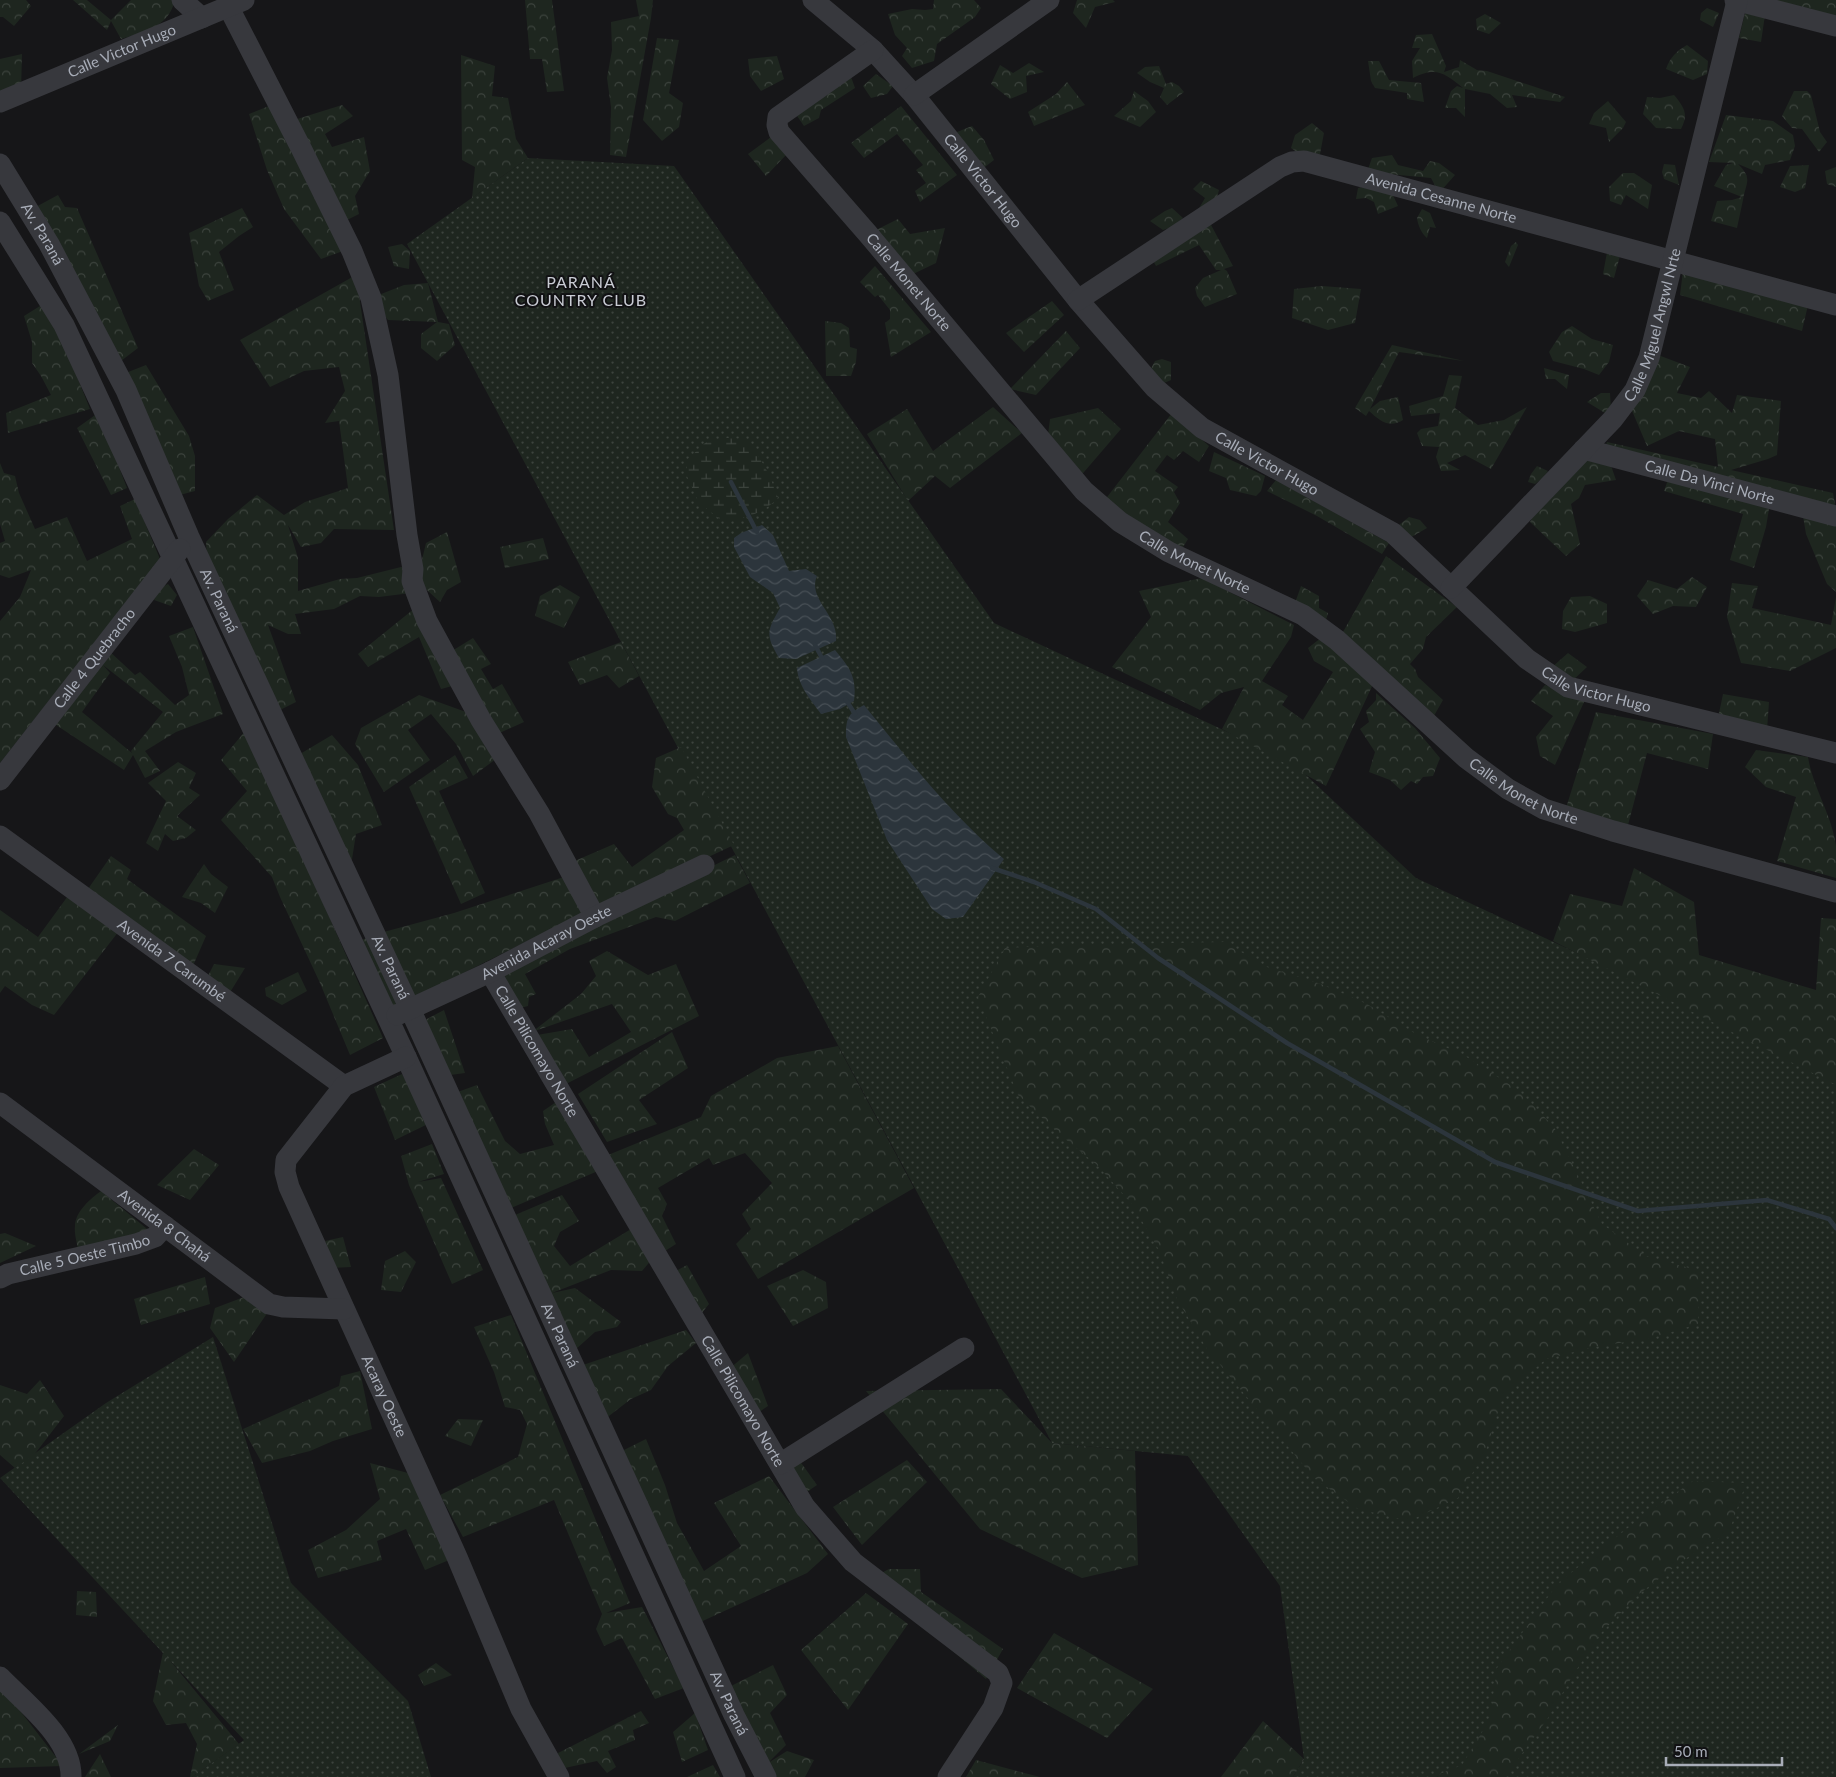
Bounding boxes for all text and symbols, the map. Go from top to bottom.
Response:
street label: Calle Victor Hugo [65,20,178,81]
street label: Calle Victor Hugo [940,130,1027,231]
street label: Avenida Cesanne Norte [1364,168,1519,226]
street label: Av. Paraná [18,199,68,268]
street label: Calle Monet Norte [863,229,956,334]
street label: Calle Miguel Angwl Nrte [1619,246,1684,405]
district label: PARANÁ COUNTRY CLUB [515,272,647,309]
street label: Calle Victor Hugo [1212,427,1322,498]
street label: Calle Da Vinci Norte [1643,456,1777,507]
street label: Calle Monet Norte [1136,526,1254,597]
street label: Av. Paraná [197,565,242,635]
street label: Calle 4 Quebracho [49,604,139,712]
street label: Calle Victor Hugo [1538,662,1653,715]
street label: Calle Monet Norte [1466,754,1581,827]
street label: Avenida Acaray Oeste [478,900,614,983]
street label: Avenida 7 Carumbé [115,915,230,1005]
street label: Av. Paraná [369,932,414,1002]
street label: Calle Pilicomayo Norte [492,982,583,1120]
street label: Avenida 8 Chahá [115,1184,215,1265]
street label: Calle 5 Oeste Timbo [18,1230,152,1279]
street label: Av. Paraná [538,1300,583,1370]
street label: Calle Pilicomayo Norte [698,1332,789,1470]
street label: Acaray Oeste [359,1352,411,1440]
street label: Av. Paraná [707,1668,753,1738]
scale bar [1666,1734,1782,1766]
text: 50 m [1674,1742,1708,1760]

